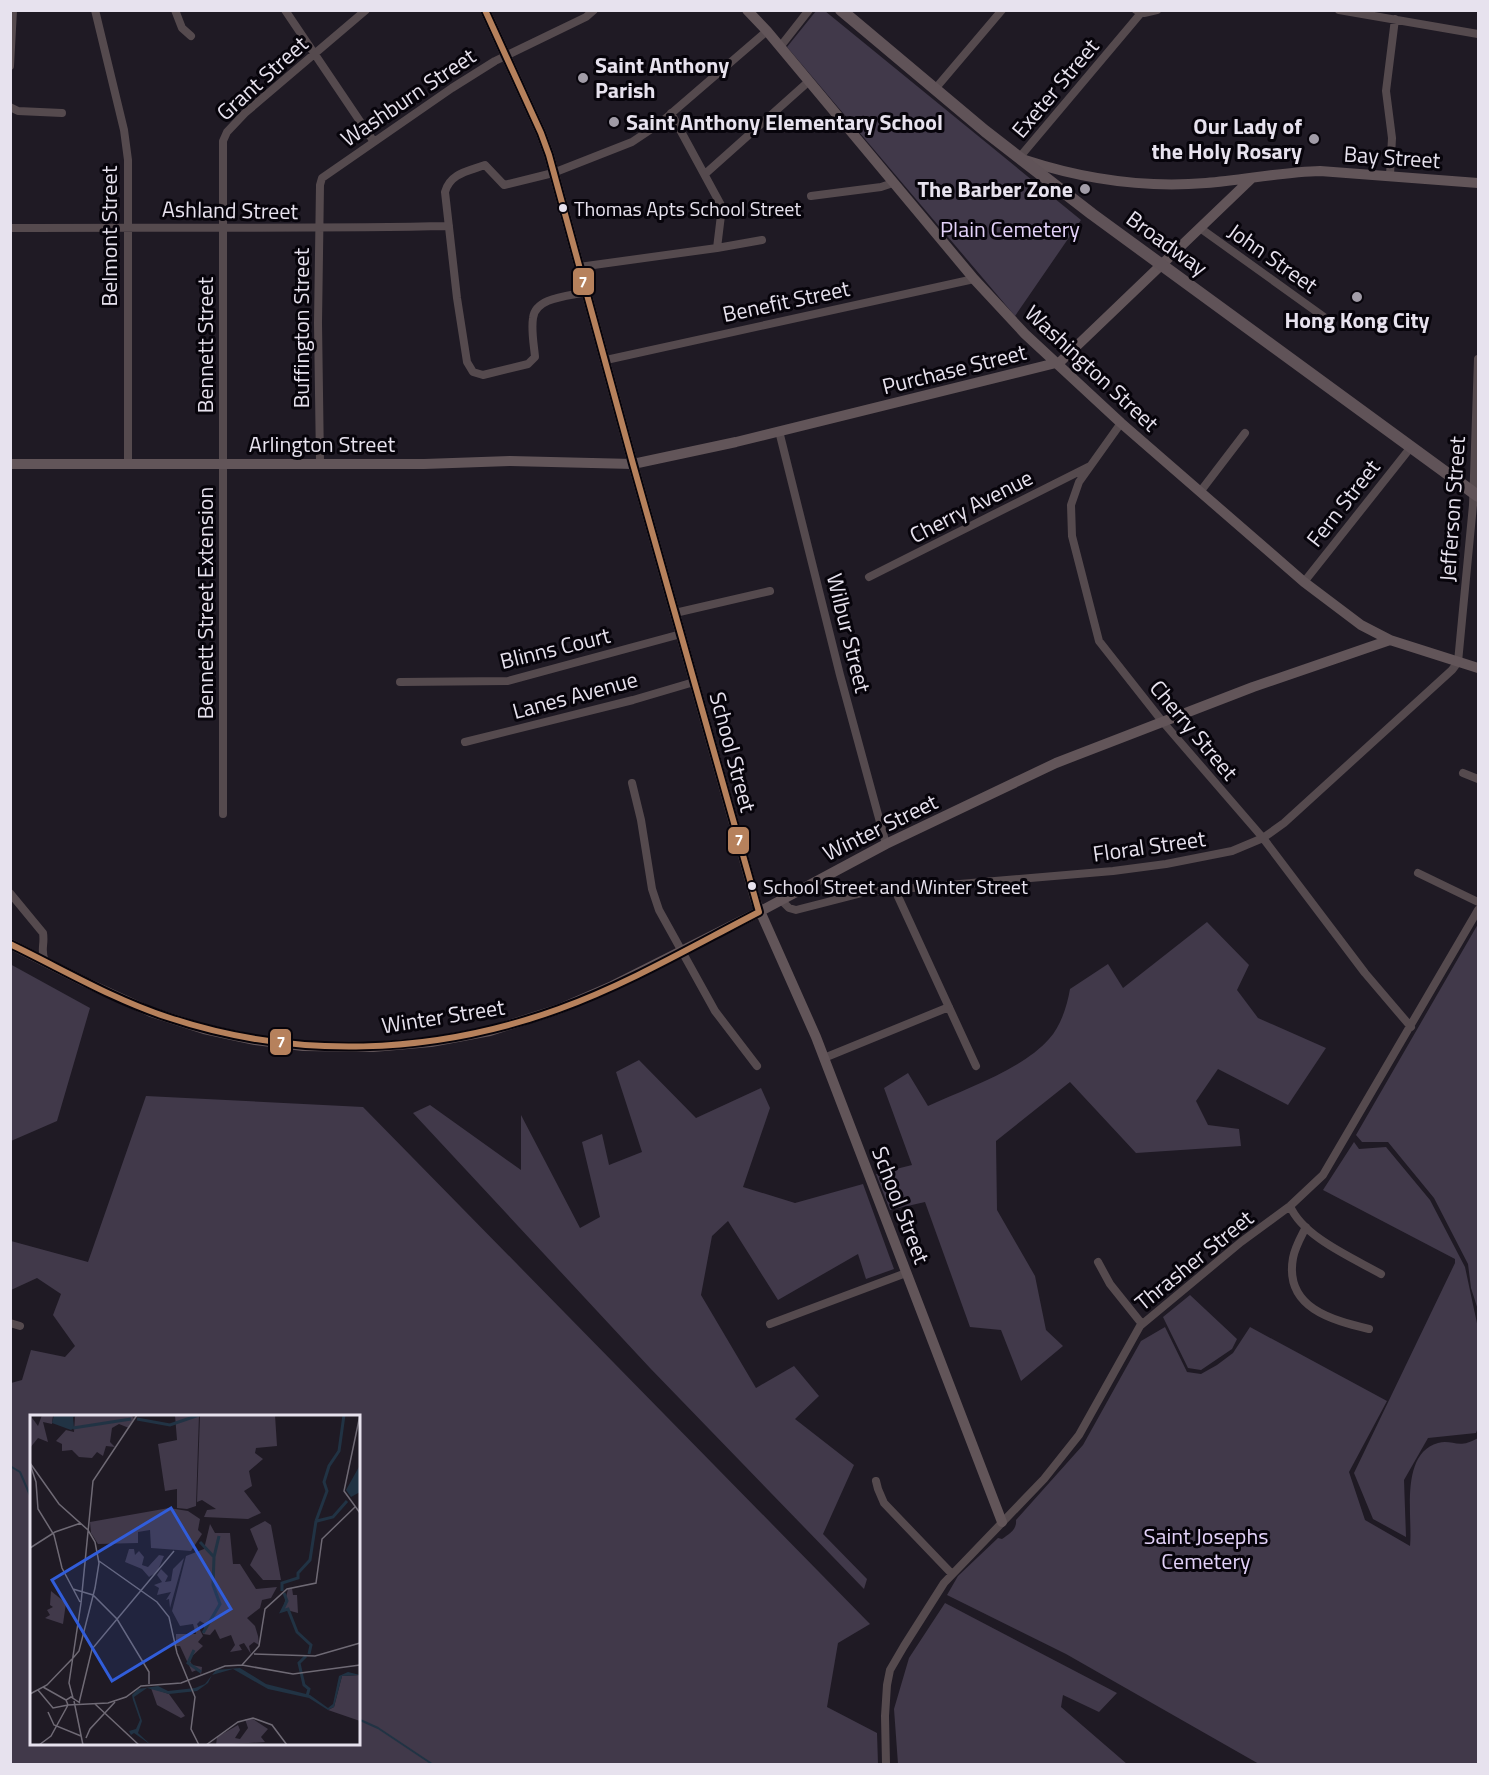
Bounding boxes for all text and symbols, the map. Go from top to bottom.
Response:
street label: Grant Street [209,27,316,129]
street label: Exeter Street [1003,31,1107,145]
street label: Washburn Street [334,39,483,155]
place label: Saint Anthony Parish [595,48,729,107]
marker: Saint Anthony Parish [576,71,590,85]
place label: Saint Anthony Elementary School [626,105,943,139]
place label: Our Lady of the Holy Rosary [1152,109,1302,168]
marker: Saint Anthony Elementary School [607,115,621,129]
marker: Our Lady of the Holy Rosary [1307,132,1321,146]
street label: Bay Street [1343,137,1442,177]
street label: Belmont Street [92,165,126,306]
place label: The Barber Zone [918,172,1073,206]
marker: The Barber Zone [1078,182,1092,196]
street label: Ashland Street [162,192,299,228]
place label: Thomas Apts School Street [574,193,801,224]
marker: Thomas Apts School Street [557,202,569,214]
street label: Broadway [1119,202,1215,284]
park label: Plain Cemetery [940,212,1080,246]
street label: John Street [1221,215,1325,302]
street label: Buffington Street [284,248,318,408]
line badge: 7 [572,267,595,296]
text: 7 [579,270,587,294]
street label: Benefit Street [719,271,853,331]
street label: Bennett Street [188,277,222,413]
marker: Hong Kong City [1350,290,1364,304]
street label: Washington Street [1017,297,1167,440]
place label: Hong Kong City [1285,303,1429,337]
street label: Purchase Street [878,335,1030,403]
street label: Arlington Street [249,427,395,461]
street label: Jefferson Street [1430,435,1474,583]
street label: Fern Street [1298,452,1388,554]
street label: Cherry Avenue [903,460,1039,552]
street label: Bennett Street Extension [188,487,222,719]
street label: Wilbur Street [818,570,880,696]
street label: Blinns Court [496,618,614,678]
street label: Lanes Avenue [509,662,641,728]
street label: Cherry Street [1142,672,1247,788]
street label: School Street [701,688,765,816]
street label: Winter Street [817,784,943,869]
street label: Floral Street [1090,821,1208,871]
line badge: 7 [727,826,750,855]
text: 7 [735,828,743,852]
place label: School Street and Winter Street [763,871,1028,902]
marker: School Street and Winter Street [746,880,758,892]
street label: Winter Street [379,989,507,1042]
line badge: 7 [269,1028,292,1056]
text: 7 [277,1030,285,1054]
street label: School Street [863,1141,939,1269]
street label: Thrasher Street [1127,1201,1261,1319]
inset map [30,1415,360,1745]
park label: Saint Josephs Cemetery [1144,1519,1268,1578]

